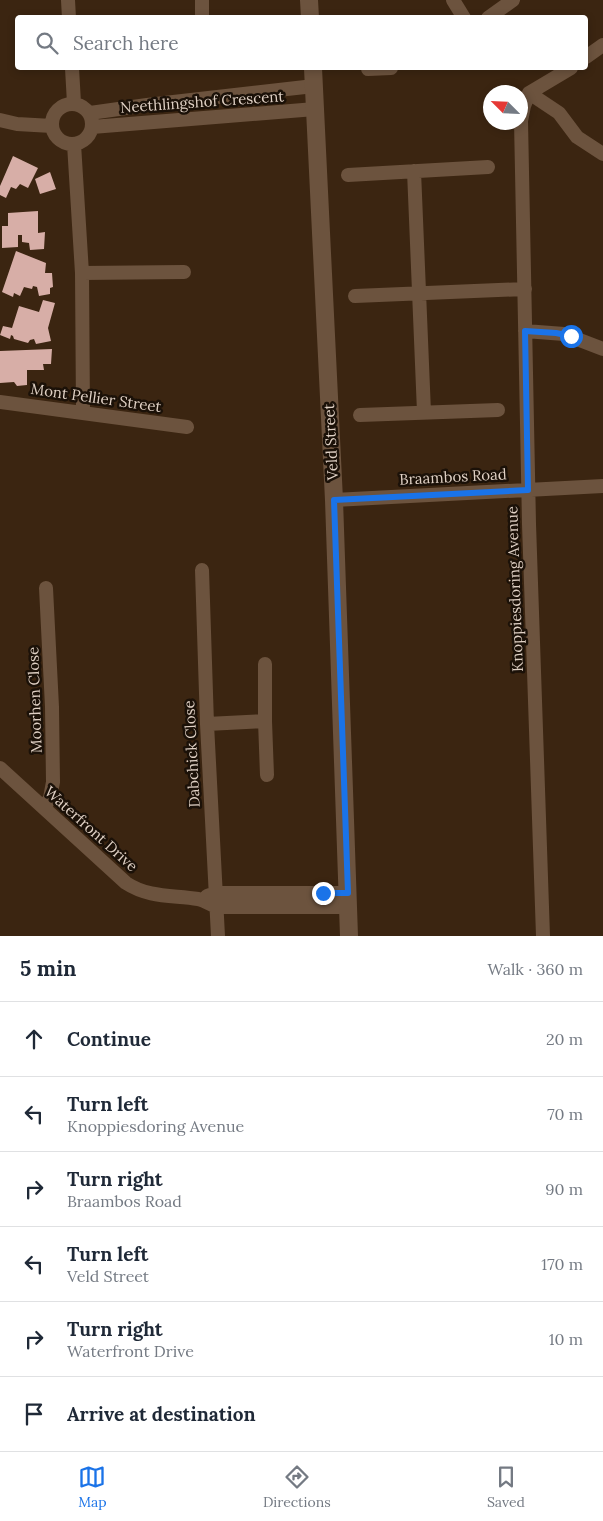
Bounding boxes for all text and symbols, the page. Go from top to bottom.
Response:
search box [15,15,588,70]
icon: search [33,29,61,57]
text: Search here [73,31,179,55]
north arrow [483,85,528,130]
street label: Neethlingshof Crescent [119,86,285,117]
route start [560,325,583,348]
street label: Mont Pellier Street [30,379,163,416]
street label: Veld Street [319,403,342,482]
street label: Braambos Road [399,464,507,489]
street label: Knoppiesdoring Avenue [502,506,527,672]
street label: Moorhen Close [23,647,46,753]
street label: Dabchick Close [179,700,204,808]
street label: Waterfront Drive [41,782,142,875]
route end [312,882,335,905]
text: 5 min [20,955,76,982]
text: Walk · 360 m [487,959,583,979]
icon: ahead [20,1025,48,1053]
text: Continue [67,1027,151,1051]
text: 20 m [546,1029,583,1049]
text: Turn left [67,1092,148,1116]
icon: left [20,1100,48,1128]
text: 70 m [547,1104,583,1124]
text: Knoppiesdoring Avenue [67,1116,244,1136]
text: Turn right [67,1167,163,1191]
icon: right [20,1175,48,1203]
text: 90 m [545,1179,583,1199]
text: Braambos Road [67,1191,182,1211]
text: Turn left [67,1242,148,1266]
icon: left [20,1250,48,1278]
text: 170 m [541,1254,583,1274]
text: Veld Street [67,1266,149,1286]
text: Turn right [67,1317,163,1341]
icon: right [20,1325,48,1353]
text: 10 m [549,1329,583,1349]
text: Waterfront Drive [67,1341,194,1361]
icon: arrive [20,1400,48,1428]
text: Arrive at destination [67,1402,256,1426]
tab: Map [78,1463,107,1511]
tab: Directions [263,1463,331,1511]
tab: Saved [487,1463,525,1511]

